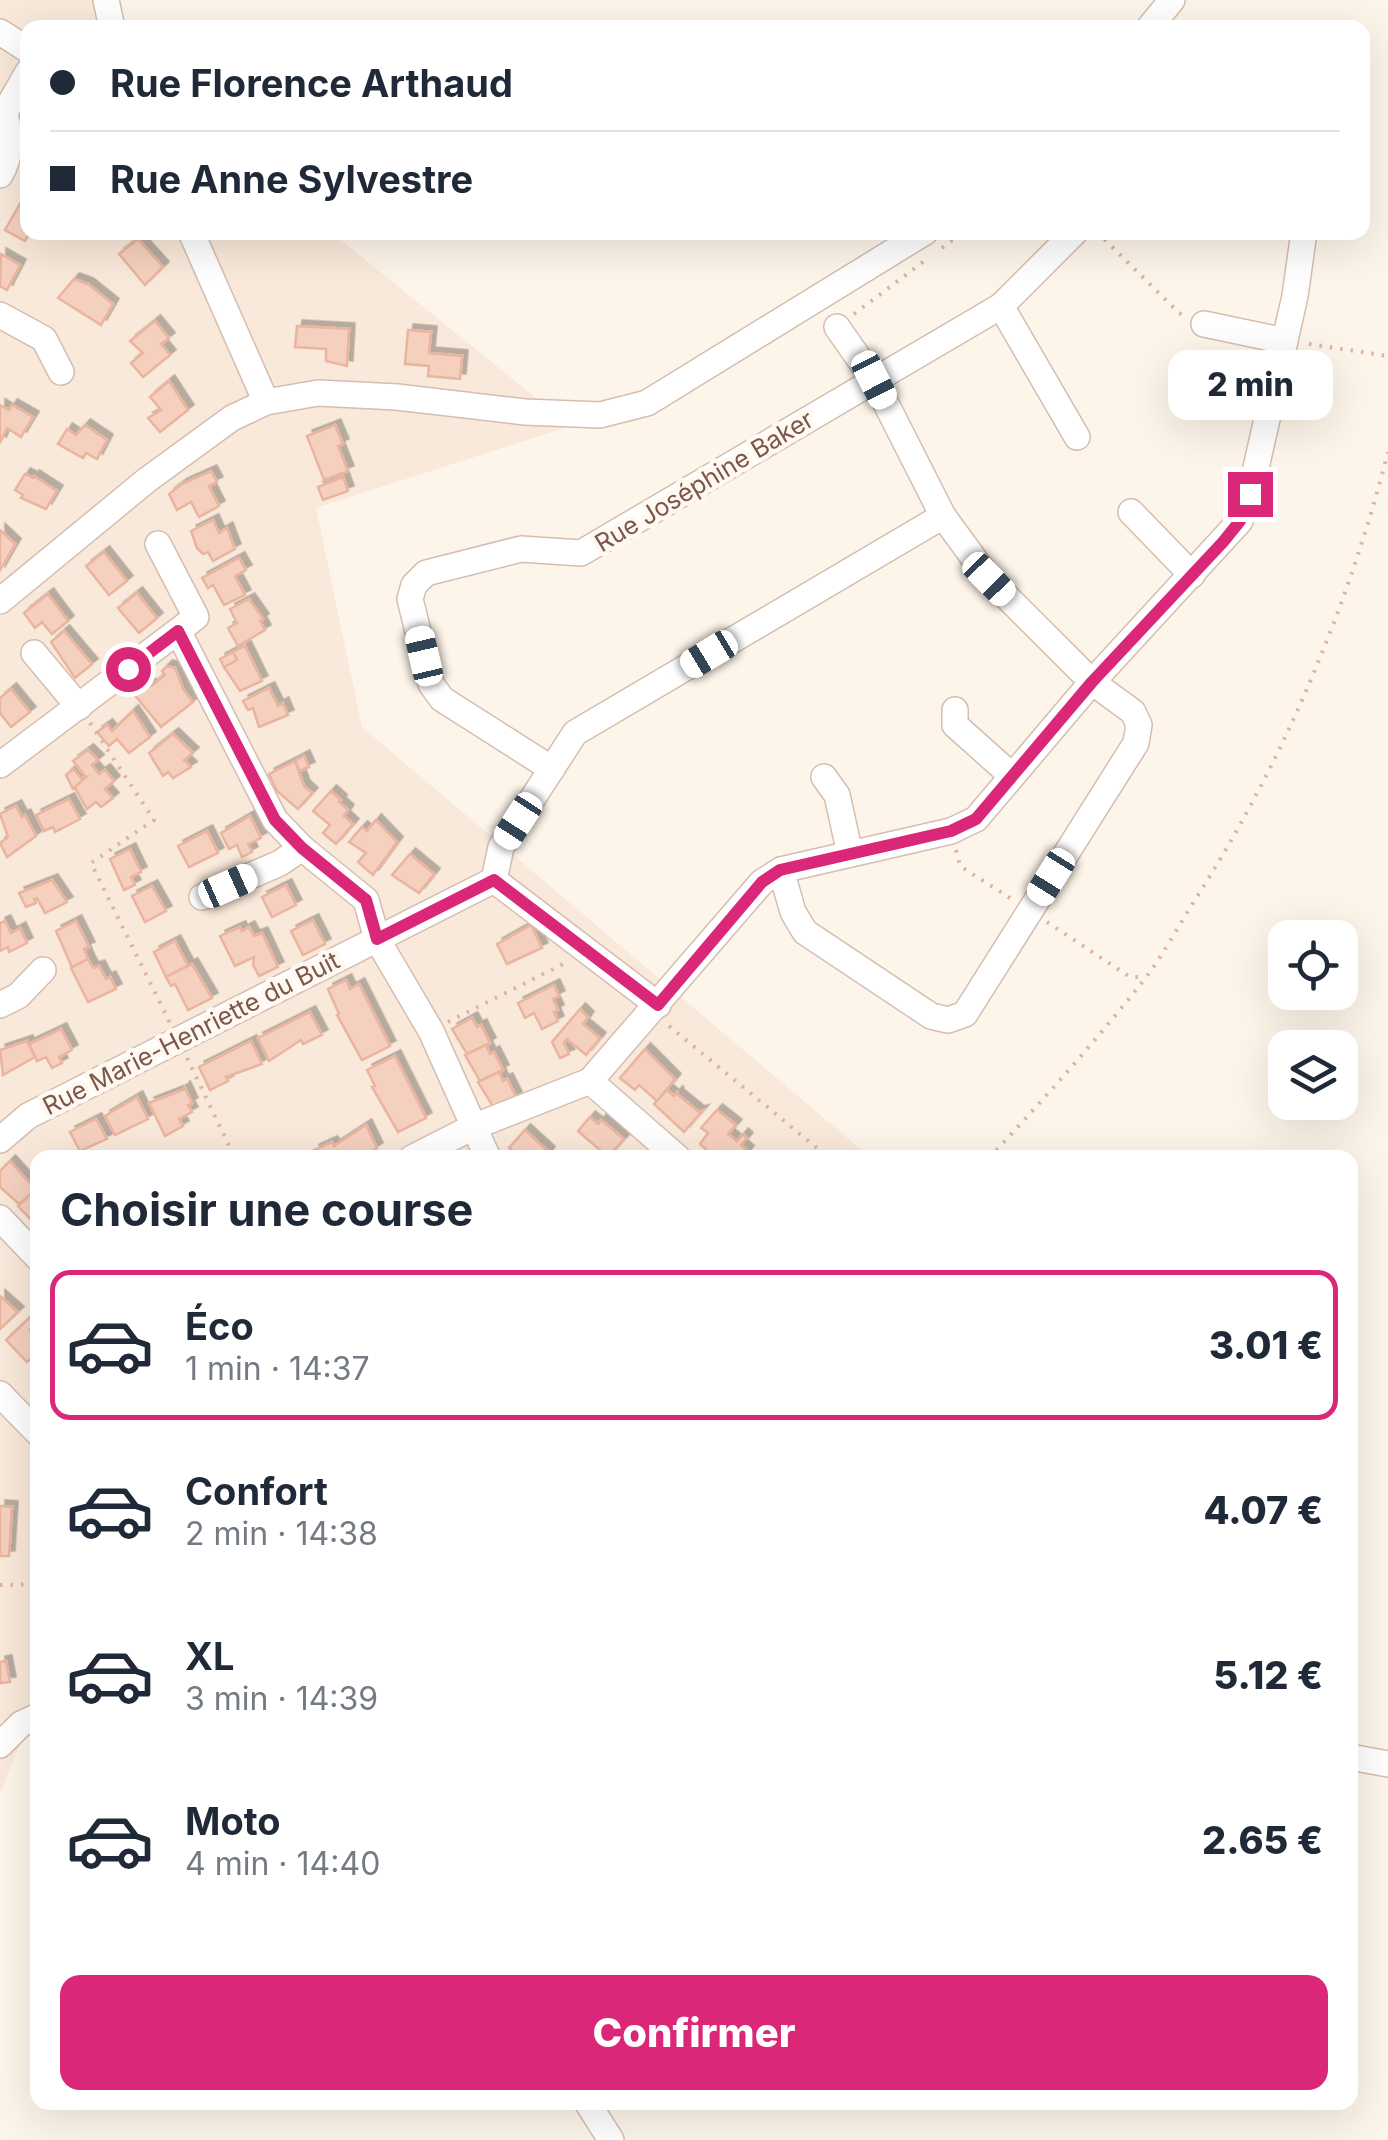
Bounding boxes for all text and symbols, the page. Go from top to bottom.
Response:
text: Rue Florence Arthaud [110,60,513,106]
text: Rue Anne Sylvestre [110,156,473,202]
car [847,346,901,414]
callout: 2 min [1168,349,1332,419]
text: 2 min [1207,365,1294,404]
street label: Rue Joséphine Baker [589,404,819,558]
route end [1228,472,1273,517]
car [957,547,1021,611]
car [403,623,445,689]
car [676,626,742,682]
route start [106,647,151,692]
car [489,788,547,854]
car [1022,844,1080,910]
car [194,860,262,912]
map controls [1268,920,1358,1120]
button: locate [1268,920,1358,1010]
street label: Rue Marie-Henriette du Buit [38,945,344,1121]
button: layers [1268,1030,1358,1120]
text: Choisir une course [60,1182,473,1237]
icon: car [65,1300,155,1390]
text: Éco [185,1303,254,1349]
text: 3.01 € [1209,1322,1323,1368]
text: 1 min · 14:37 [185,1349,370,1388]
icon: car [65,1465,155,1555]
text: Confort [185,1468,328,1514]
text: 4.07 € [1203,1487,1323,1533]
text: 2 min · 14:38 [185,1514,378,1553]
icon: car [65,1630,155,1720]
text: XL [185,1633,235,1679]
text: 5.12 € [1214,1652,1323,1698]
text: 3 min · 14:39 [185,1679,378,1718]
icon: car [65,1795,155,1885]
text: Moto [185,1798,281,1844]
text: 2.65 € [1202,1817,1323,1863]
text: 4 min · 14:40 [185,1844,380,1883]
button: Confirmer [60,1975,1328,2090]

